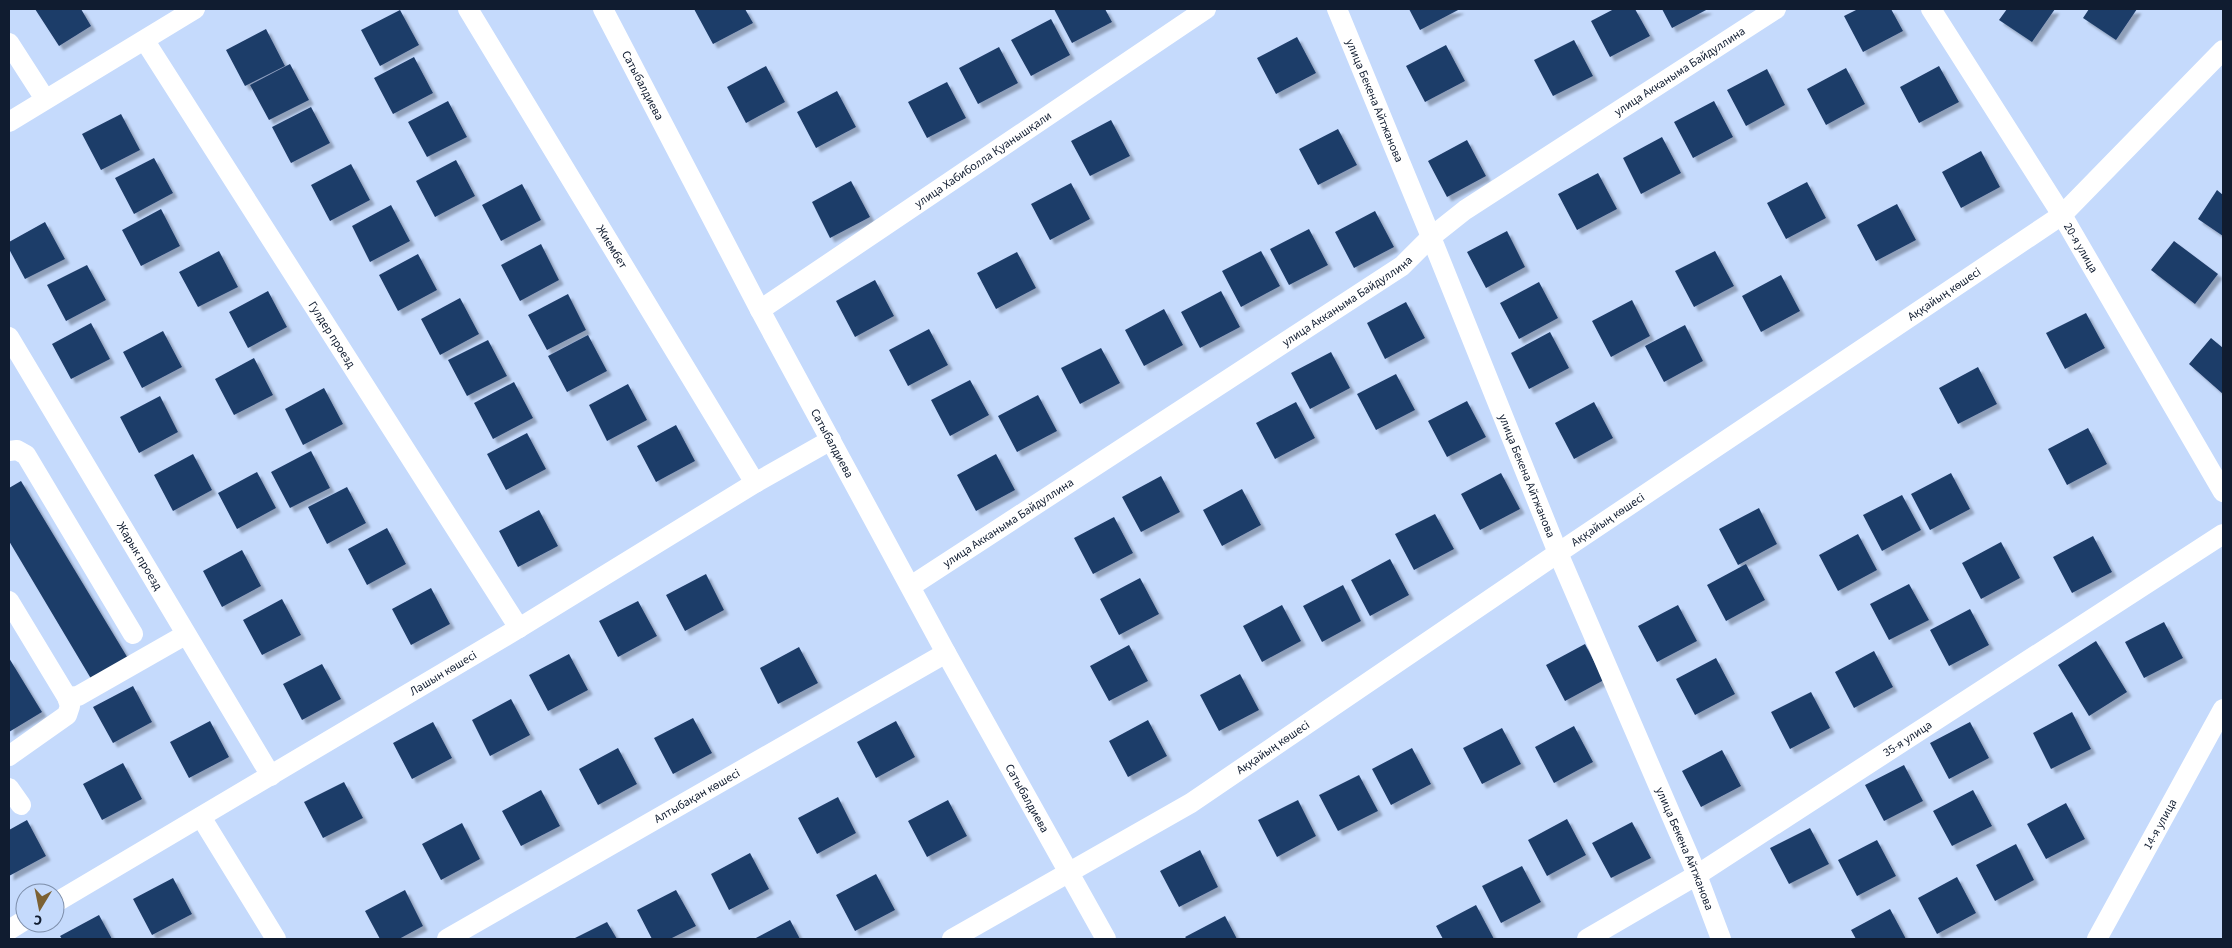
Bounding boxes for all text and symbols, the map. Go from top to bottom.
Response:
street label: улица Акканыма Байдуллина [1611,23,1749,120]
street label: улица Бекена Айтжанова [1342,36,1408,165]
street label: Сатыбалдиева [618,47,668,123]
street label: улица Хабиболла Қуанышқали [911,107,1055,212]
street label: 20-я улица [2060,219,2102,276]
street label: Жиембет [592,222,632,272]
street label: улица Акканыма Байдуллина [1279,252,1416,350]
street label: Аққайың көшесі [1904,263,1984,325]
street label: Гулдер проезд [304,298,360,372]
street label: Сатыбалдиева [807,405,858,481]
street label: улица Бекена Айтжанова [1494,411,1560,540]
street label: улица Акканыма Байдуллина [939,474,1077,572]
street label: Аққайың көшесі [1568,489,1648,550]
street label: Жарык проезд [113,519,167,594]
street label: Лашын көшесі [406,646,480,700]
street label: Аққайың көшесі [1233,716,1313,778]
street label: 35-я улица [1879,716,1935,761]
street label: Сатыбалдиева [1001,761,1053,836]
street label: Алтыбақан көшесі [651,764,743,827]
street label: улица Бекена Айтжанова [1652,784,1718,913]
street label: 14-я улица [2139,796,2181,853]
north arrow [15,883,65,933]
text: С [32,909,44,930]

